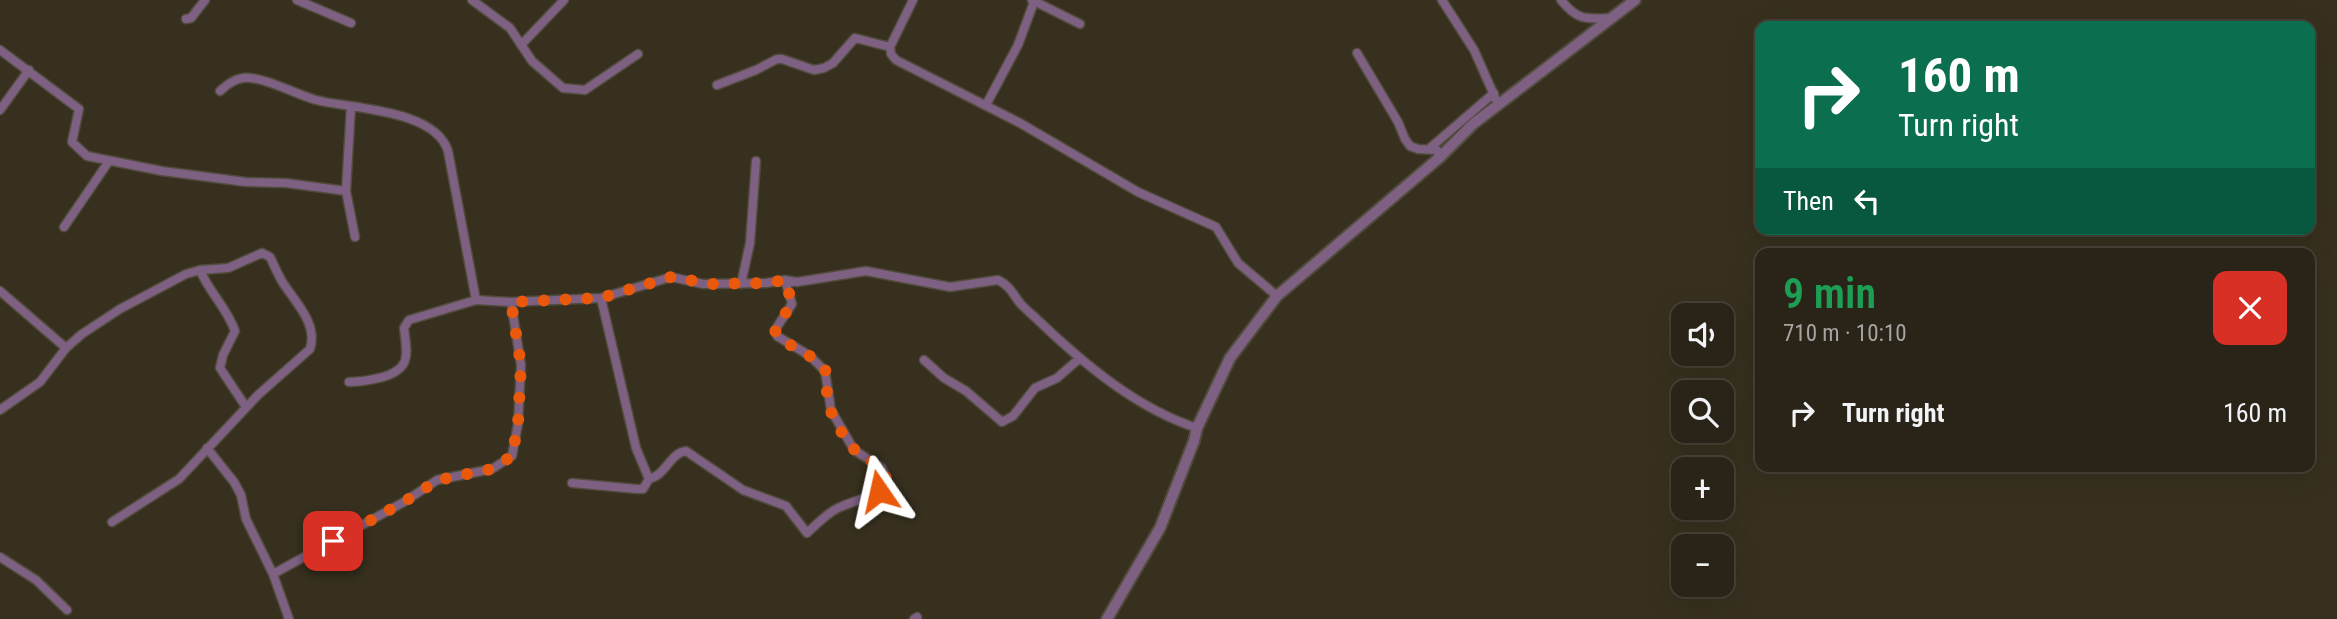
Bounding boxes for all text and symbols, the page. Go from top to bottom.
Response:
text: 160 m [1898,47,2020,104]
icon: right [1783,49,1874,140]
text: Turn right [1898,106,2019,144]
icon: left [1848,182,1886,220]
text: Then [1783,186,1834,216]
text: 9 min [1783,269,1876,318]
button: close [2213,271,2287,345]
map controls [1671,303,1734,597]
button: sound [1671,303,1734,366]
text: 710 m · 10:10 [1783,320,1907,347]
button: search [1671,380,1734,443]
icon: right [1783,394,1821,432]
text: Turn right [1842,398,1944,428]
text: 160 m [2223,398,2287,428]
position arrow [842,454,916,528]
button: + [1671,457,1734,520]
pin [303,511,363,571]
icon: arrive [314,522,352,560]
button: − [1671,534,1734,597]

